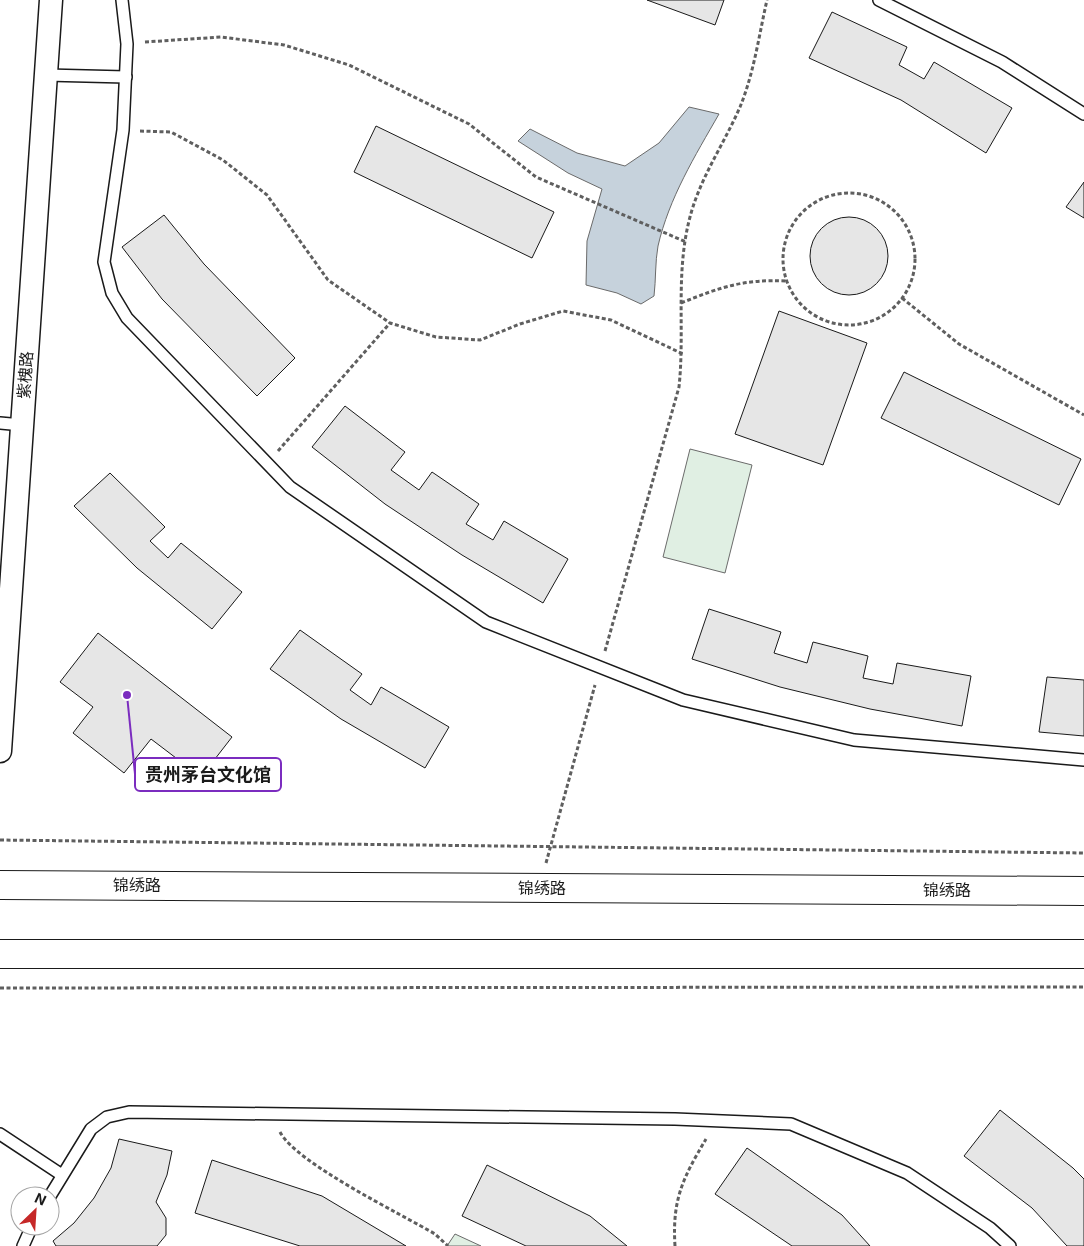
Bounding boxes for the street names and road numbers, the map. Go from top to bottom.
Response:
street label: 紫槐路 [13,350,37,400]
street label: 锦绣路 [113,875,161,895]
street label: 锦绣路 [518,878,566,898]
street label: 锦绣路 [923,880,971,900]

